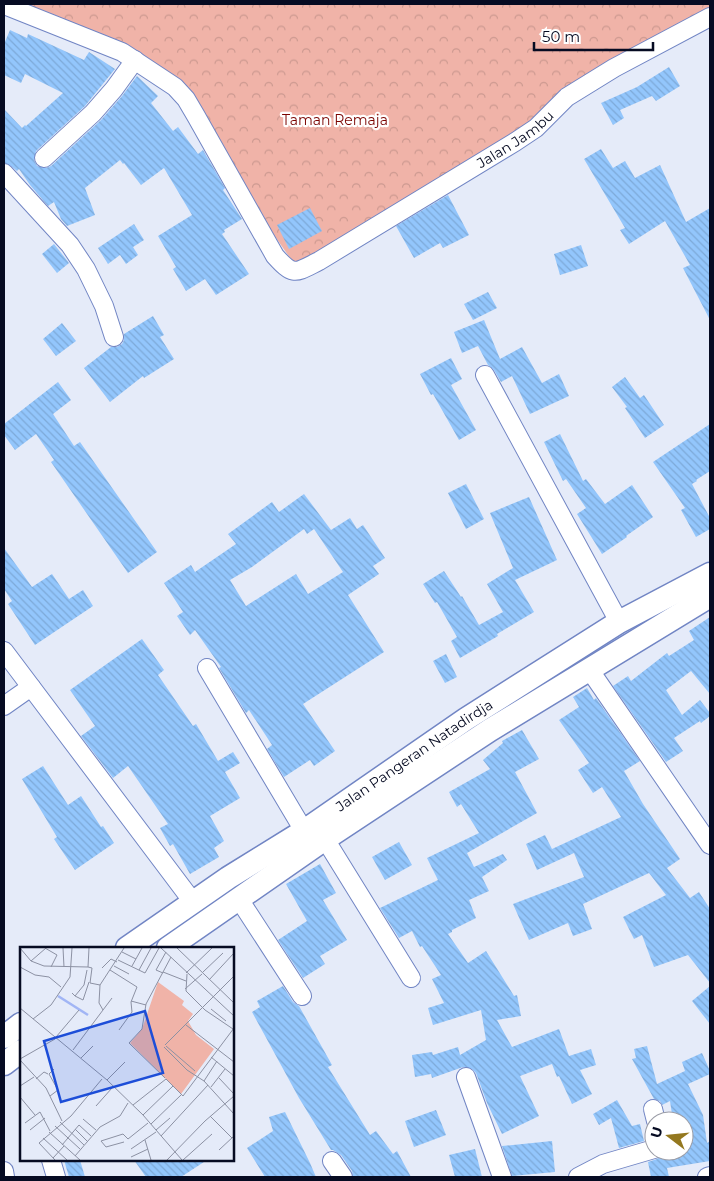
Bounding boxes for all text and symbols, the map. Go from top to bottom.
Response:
scale bar [534,20,653,52]
text: 50 m [542,27,580,46]
street label: Jalan Jambu [473,107,557,173]
park label: Taman Remaja [282,111,388,129]
street label: Jalan Pangeran Natadirdja [331,695,496,816]
inset map [20,947,234,1161]
north arrow [644,1111,694,1161]
text: U [646,1125,667,1140]

